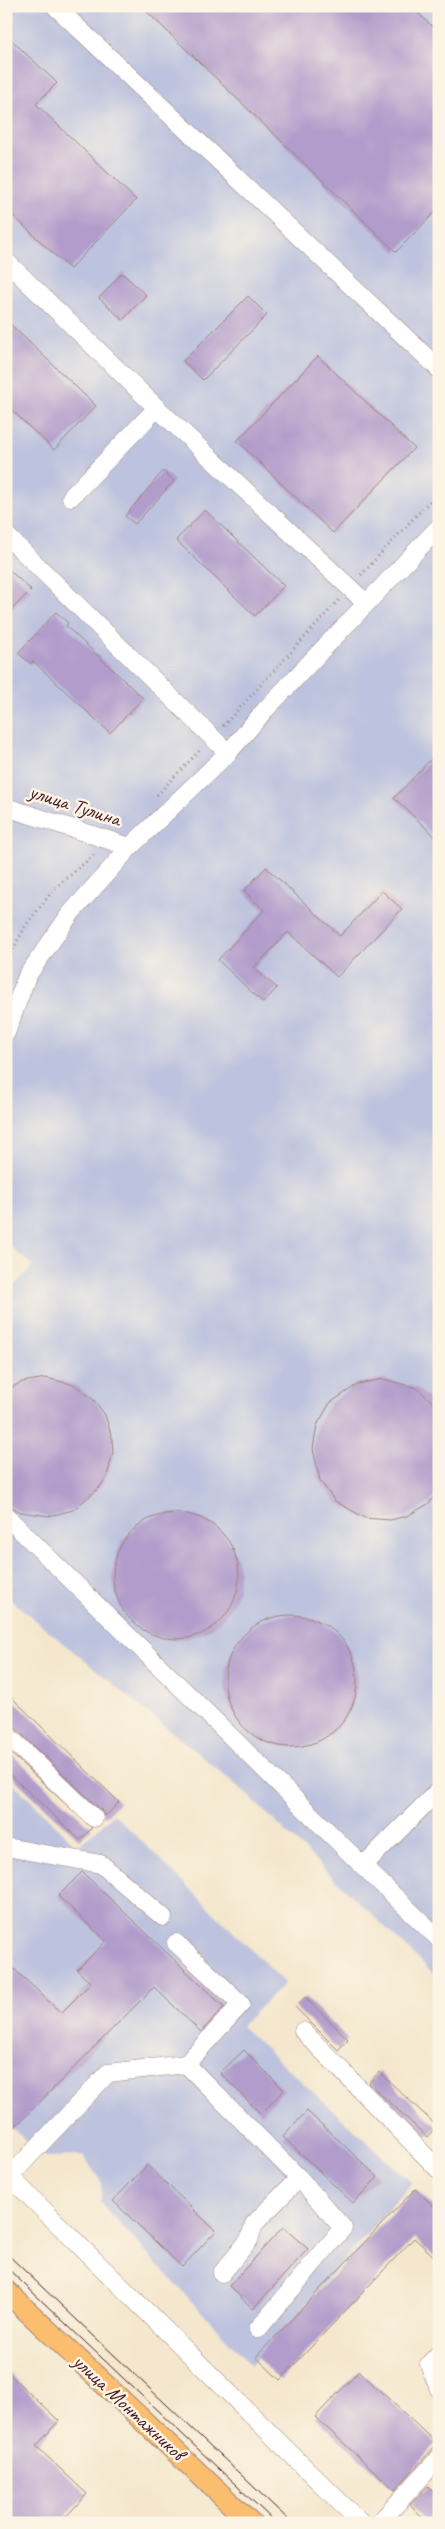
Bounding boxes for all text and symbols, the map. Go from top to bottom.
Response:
street label: улица Тулина [24,777,126,833]
street label: улица Монтажников [66,2347,193,2468]

